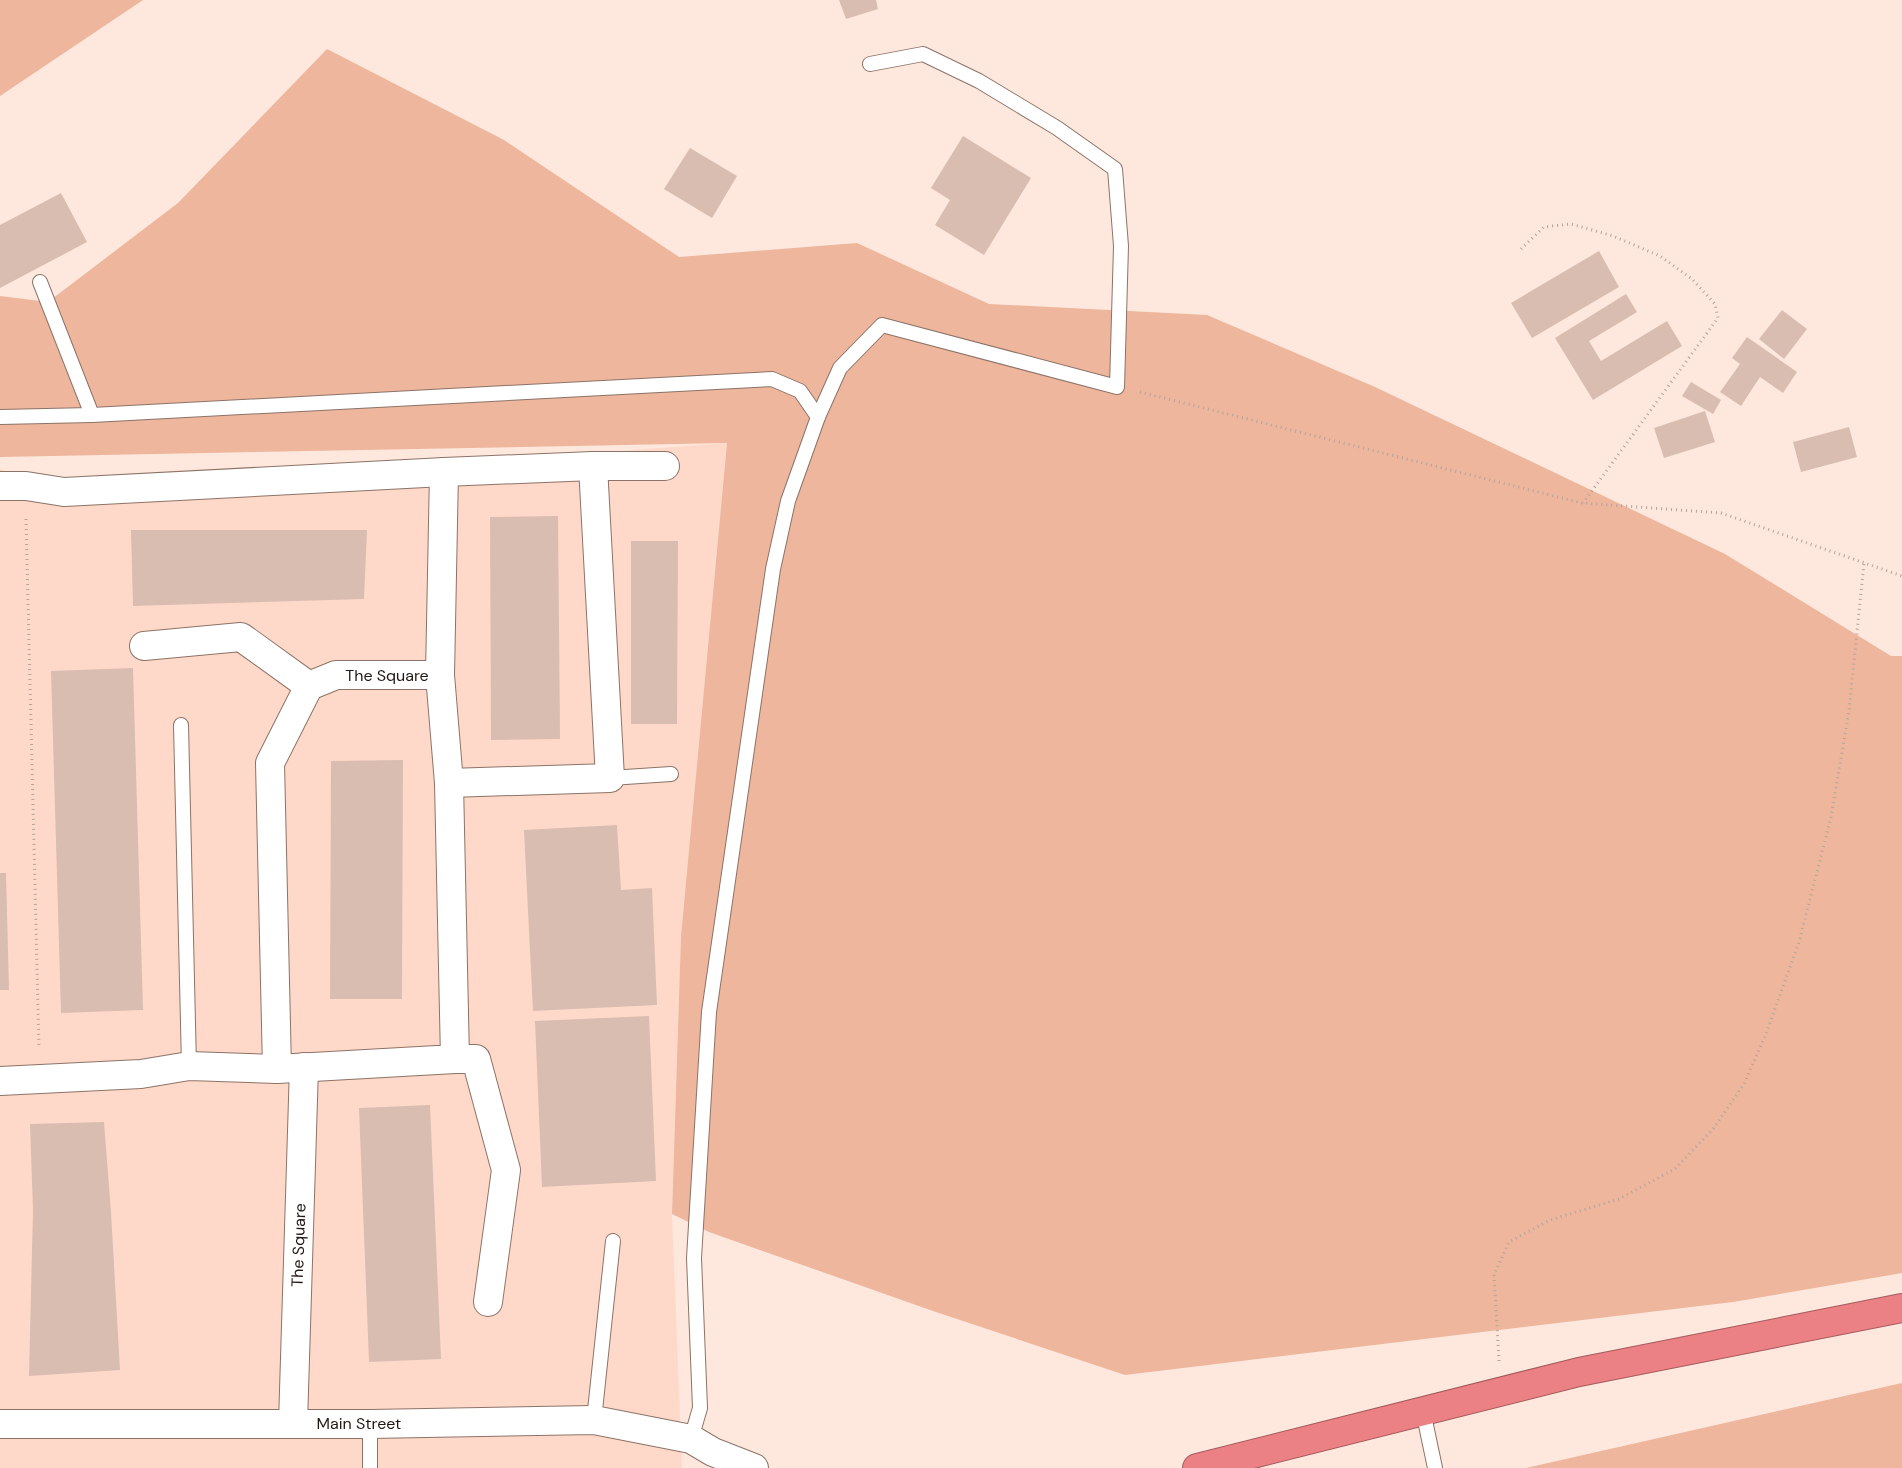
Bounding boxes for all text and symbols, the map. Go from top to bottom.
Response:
street label: The Square [345,665,429,686]
street label: The Square [287,1203,310,1287]
street label: Main Street [317,1413,401,1434]

